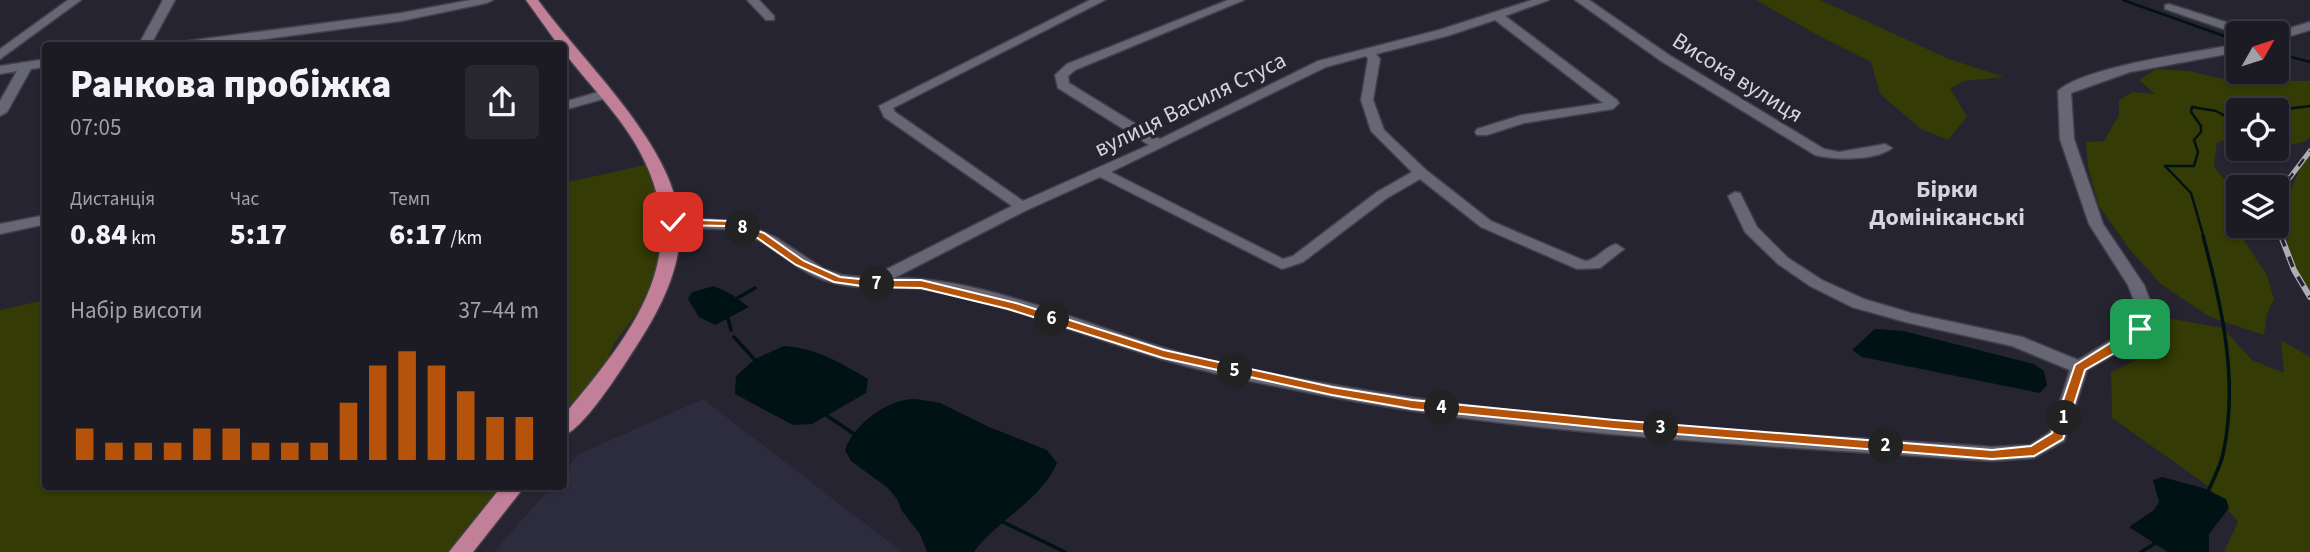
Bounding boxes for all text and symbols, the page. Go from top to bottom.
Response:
north arrow [2226,21,2289,84]
map controls [2226,21,2289,238]
street label: Висока вулиця [1666,24,1809,131]
street label: вулиця Василя Стуса [1089,44,1292,165]
text: Ранкова пробіжка [70,58,391,112]
button: share [465,65,539,139]
button: locate [2226,98,2289,161]
text: 07:05 [70,111,121,144]
district label: Бірки Домініканські [1869,172,2025,235]
button: layers [2226,175,2289,238]
text: Дистанція [70,186,155,213]
text: Час [230,186,259,213]
text: Темп [389,186,430,213]
pin [643,192,703,252]
icon: check [654,203,692,241]
pin: 8 [726,210,760,246]
text: 0.84 [70,213,127,256]
text: 5:17 [230,213,287,256]
text: 6:17 [389,213,447,256]
text: 8 [737,214,748,241]
text: km [127,225,156,252]
text: /km [447,225,482,252]
pin: 7 [860,266,894,302]
text: 7 [871,270,882,297]
text: Набір висоти [70,294,202,327]
text: 37–44 m [459,294,539,327]
pin [2110,299,2170,359]
pin: 6 [1034,302,1070,336]
text: 6 [1046,305,1057,332]
icon: arrive [2121,310,2159,348]
pin: 5 [1218,354,1252,388]
text: 5 [1229,357,1240,384]
pin: 4 [1424,390,1460,426]
text: 4 [1436,394,1447,421]
pin: 1 [2046,400,2082,436]
text: 1 [2058,404,2069,431]
pin: 3 [1644,410,1678,446]
text: 3 [1655,414,1666,441]
pin: 2 [1868,428,1904,464]
text: 2 [1880,432,1891,459]

